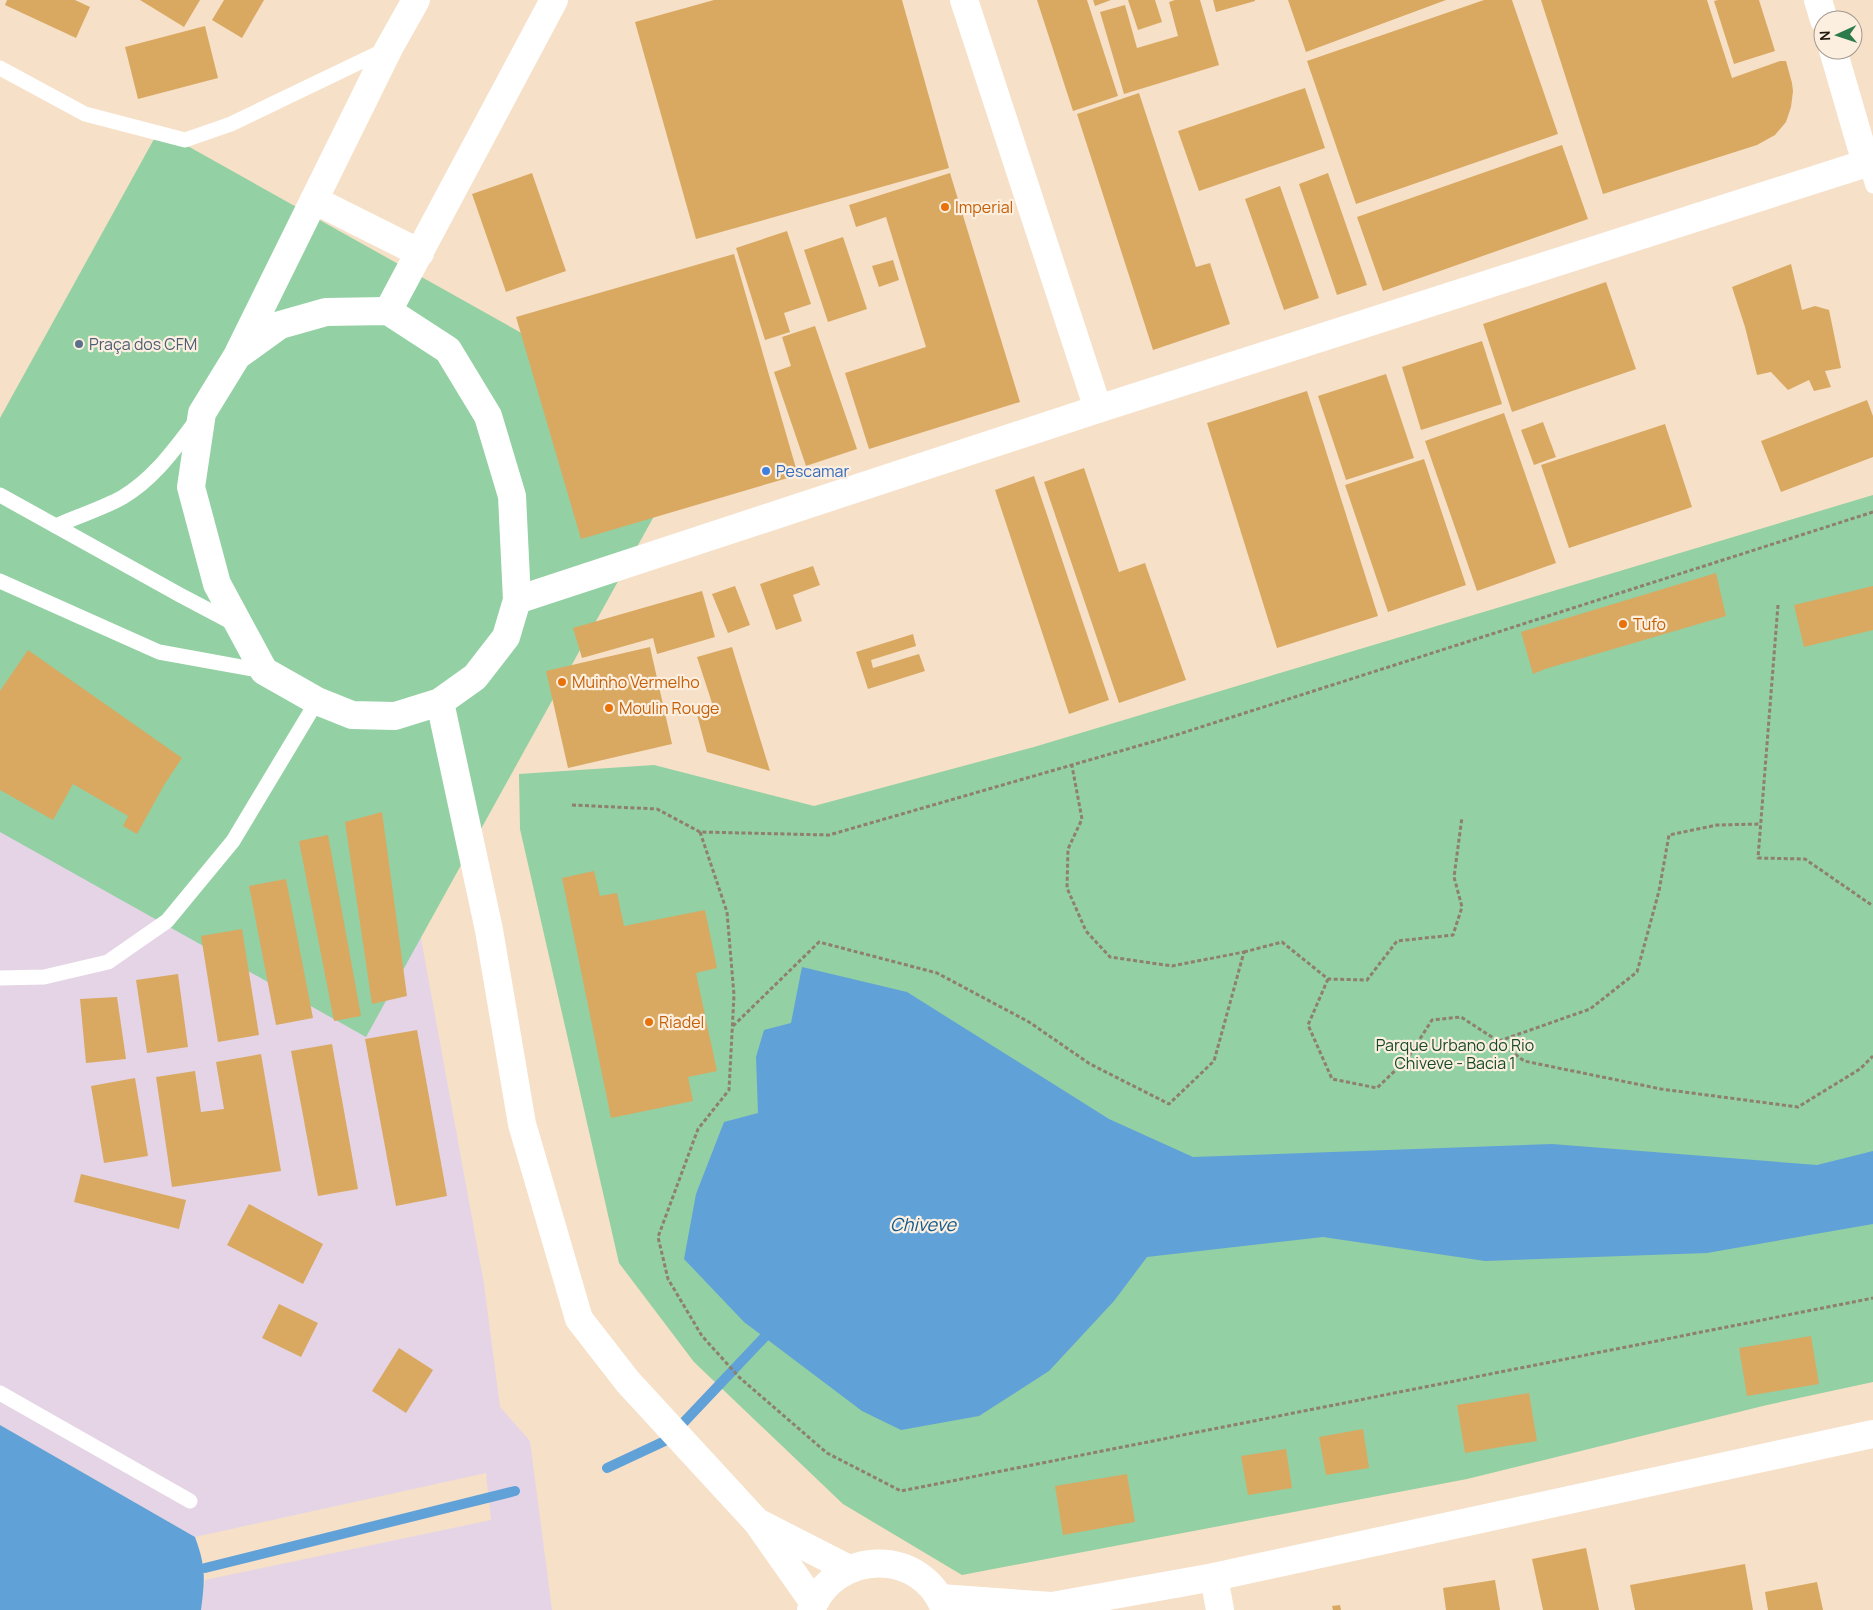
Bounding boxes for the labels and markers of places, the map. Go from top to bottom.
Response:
place label: Imperial [955,196,1013,218]
marker: Imperial [939,201,951,213]
place label: Praça dos CFM [89,333,197,355]
marker: Praça dos CFM [73,338,85,350]
place label: Pescamar [776,460,850,482]
marker: Pescamar [760,465,772,477]
place label: Tufo [1633,613,1666,635]
marker: Tufo [1617,618,1629,630]
place label: Muinho Vermelho [572,671,700,693]
marker: Muinho Vermelho [556,676,568,688]
place label: Moulin Rouge [619,697,719,719]
marker: Moulin Rouge [603,702,615,714]
place label: Riadel [659,1011,704,1033]
marker: Riadel [643,1016,655,1028]

